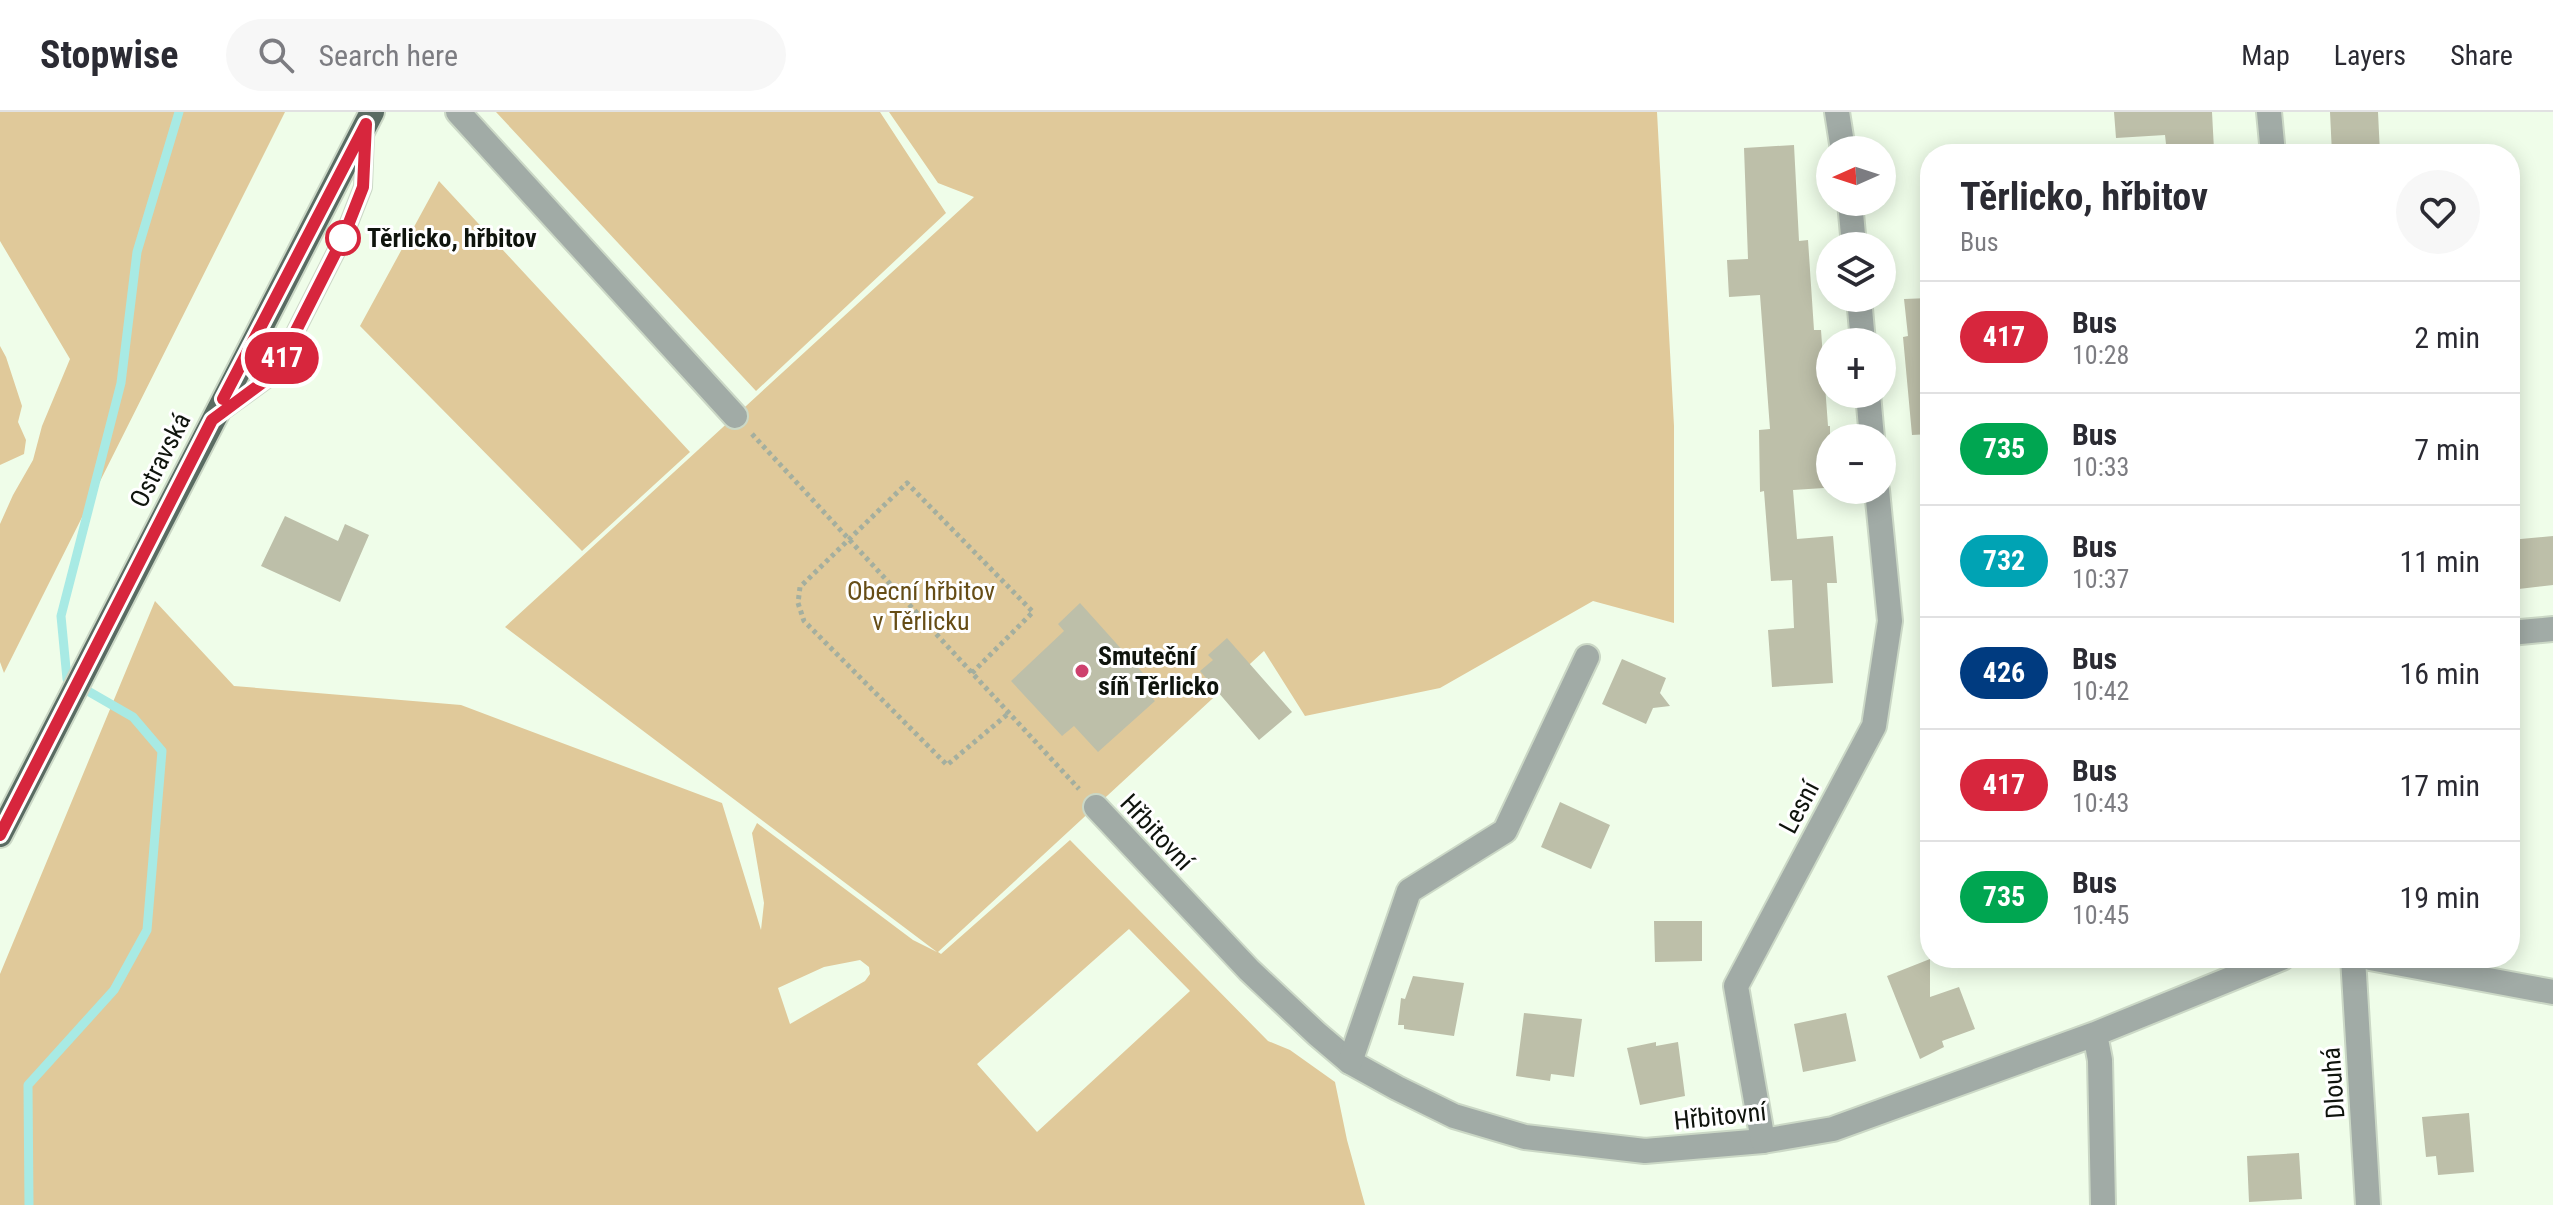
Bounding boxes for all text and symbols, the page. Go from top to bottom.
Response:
search box [226,19,786,91]
text: Stopwise [40,33,178,77]
icon: search [254,33,298,77]
text: Search here [318,38,458,73]
text: Map [2241,39,2290,72]
text: Layers [2334,39,2406,72]
text: Share [2450,39,2513,72]
north arrow [1816,136,1896,216]
map controls [1816,136,1896,504]
button: heart [2396,170,2480,254]
text: Těrlicko, hřbitov [1960,175,2208,219]
marker: Těrlicko, hřbitov [326,221,360,255]
place label: Těrlicko, hřbitov [367,223,537,253]
text: Bus [1960,227,1999,257]
button: layers [1816,232,1896,312]
text: Bus [2072,305,2117,340]
text: 417 [1983,320,2025,353]
text: 2 min [2414,320,2480,355]
button: + [1816,328,1896,408]
line badge: 417 [236,332,328,384]
text: 10:28 [2072,340,2129,370]
text: 417 [261,341,303,374]
street label: Ostravská [123,408,197,512]
text: Bus [2072,417,2117,452]
button: − [1816,424,1896,504]
text: 735 [1983,432,2025,465]
text: 7 min [2414,432,2480,467]
text: 10:33 [2072,452,2129,482]
text: Bus [2072,529,2117,564]
text: 732 [1983,544,2025,577]
text: 11 min [2399,544,2480,579]
text: 10:37 [2072,564,2129,594]
park label: Obecní hřbitov v Těrlicku [847,576,995,636]
place label: Smuteční síň Těrlicko [1098,641,1219,701]
text: Bus [2072,641,2117,676]
text: 426 [1983,656,2025,689]
text: 16 min [2399,656,2480,691]
marker: Smuteční síň Těrlicko [1073,662,1091,680]
text: 10:42 [2072,676,2129,706]
text: Bus [2072,753,2117,788]
text: 417 [1983,768,2025,801]
text: 17 min [2399,768,2480,803]
street label: Lesní [1773,774,1826,838]
street label: Hřbitovní [1114,788,1201,878]
text: 10:43 [2072,788,2129,818]
text: Bus [2072,865,2117,900]
text: 735 [1983,880,2025,913]
text: 19 min [2399,880,2480,915]
text: 10:45 [2072,900,2129,930]
street label: Dlouhá [2316,1046,2350,1120]
street label: Hřbitovní [1672,1096,1770,1136]

